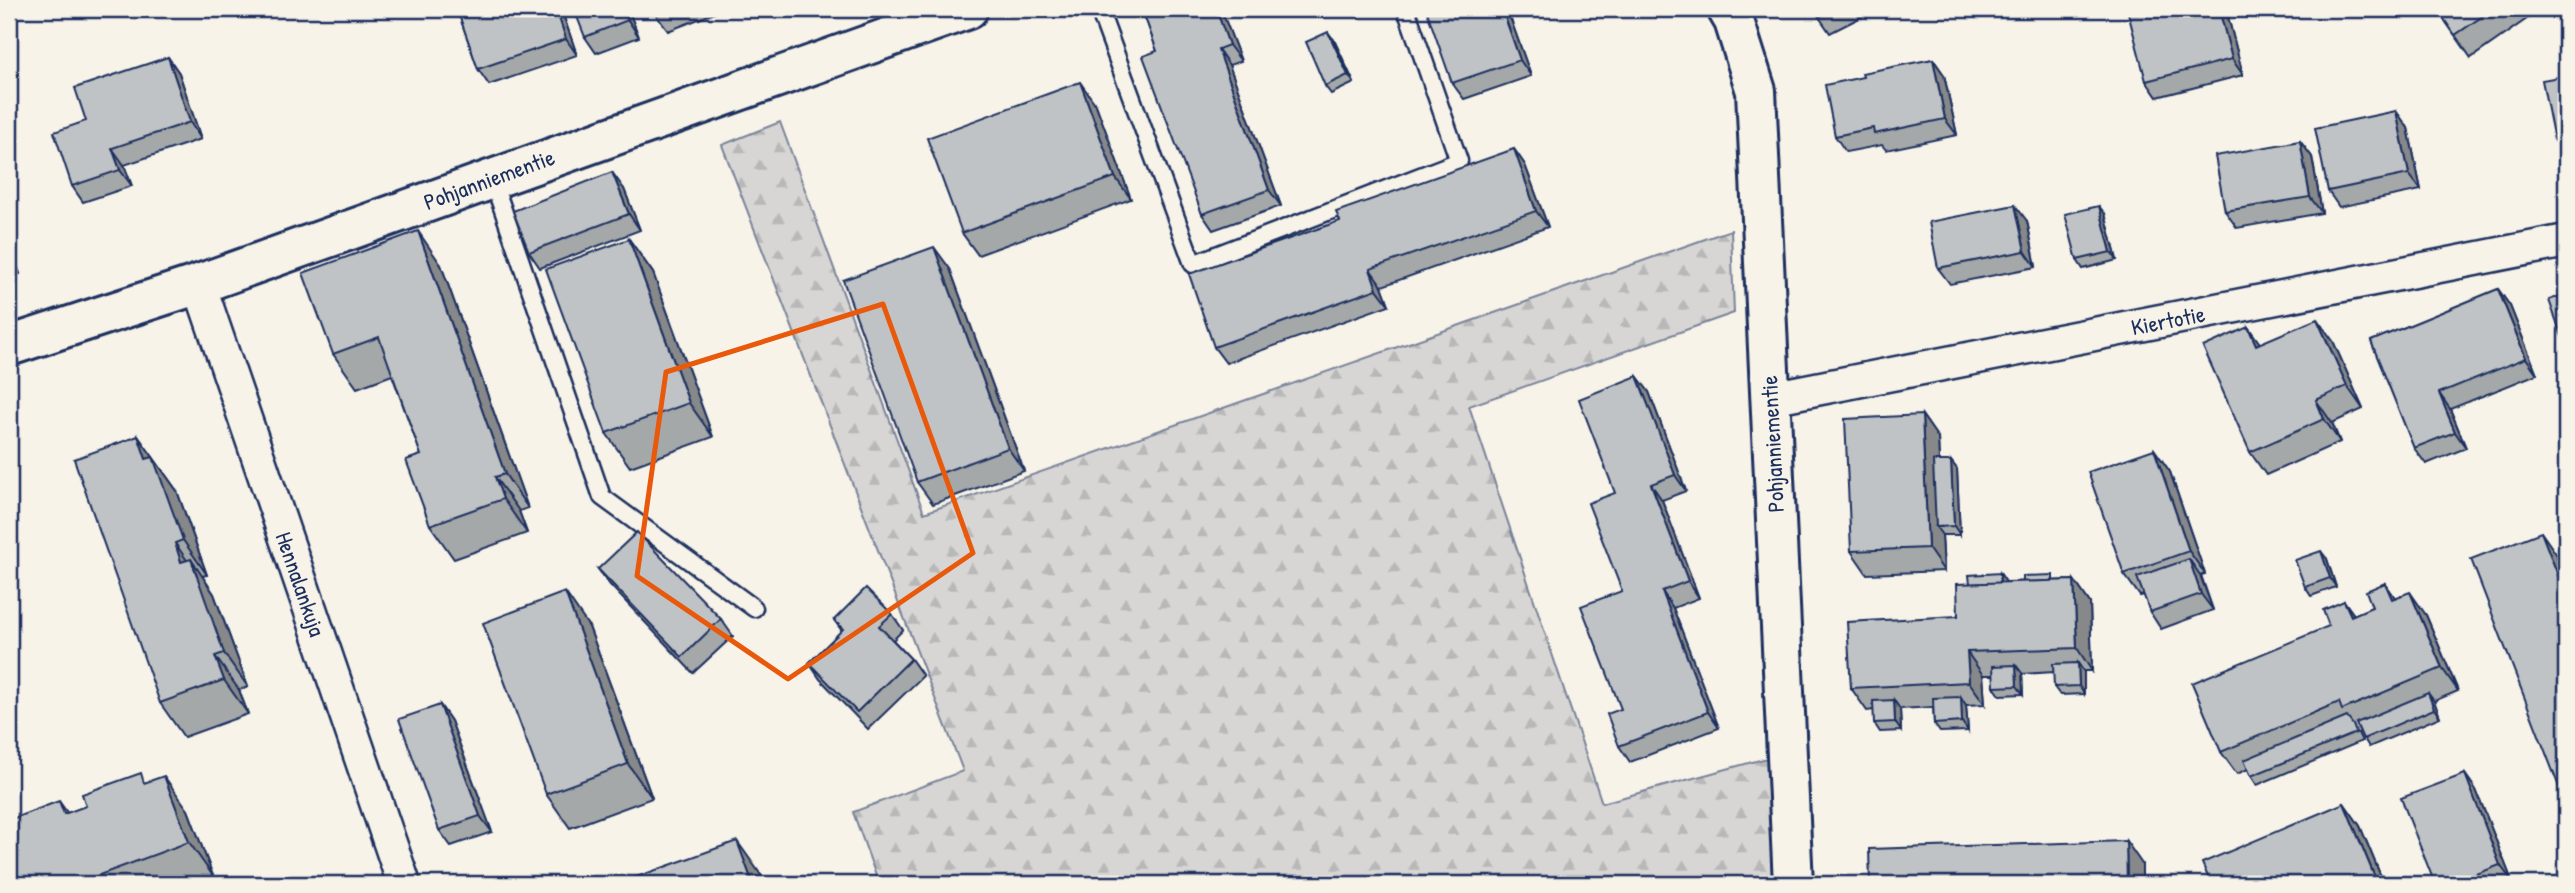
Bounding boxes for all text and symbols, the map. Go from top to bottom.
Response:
street label: Pohjanniementie [419,141,559,217]
street label: Kiertotie [2128,298,2208,342]
street label: Pohjanniementie [1753,375,1791,513]
street label: Hennalankuja [269,528,333,640]

